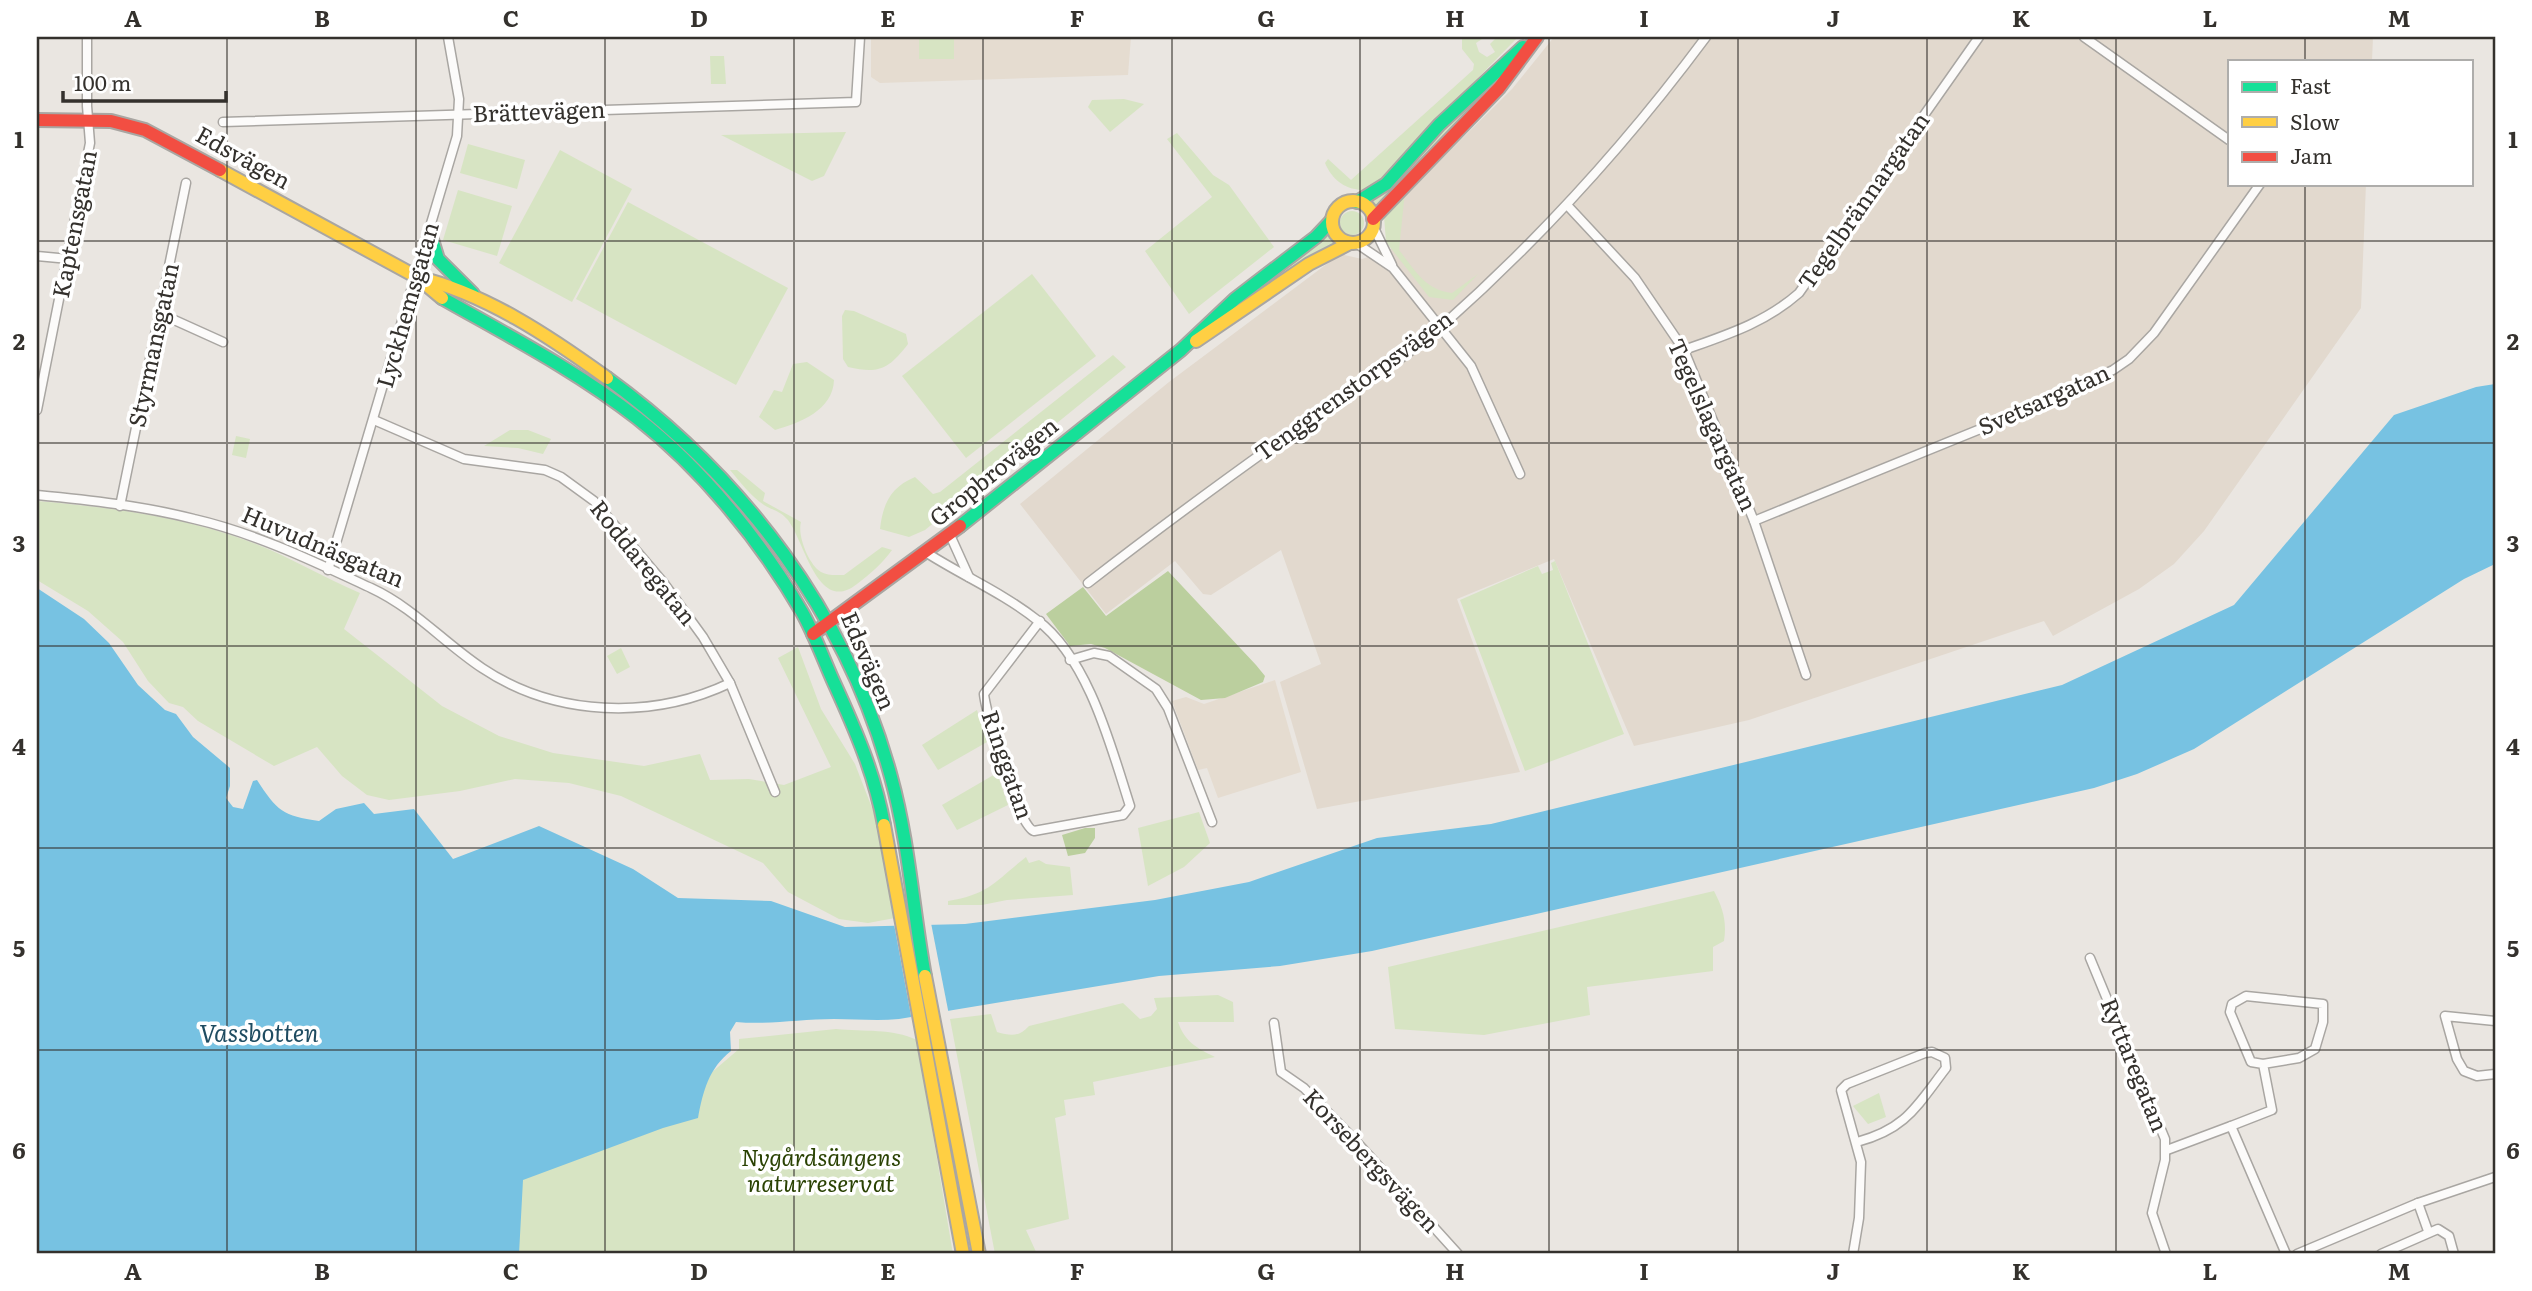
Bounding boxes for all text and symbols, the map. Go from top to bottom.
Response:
text: A [124,0,142,34]
text: B [314,0,330,34]
text: C [503,0,519,34]
text: D [690,0,708,34]
text: E [880,0,896,34]
text: F [1070,0,1085,34]
text: G [1257,0,1275,34]
text: H [1445,0,1465,34]
text: I [1639,0,1649,34]
text: J [1826,0,1840,34]
text: K [2012,0,2030,34]
text: L [2203,0,2217,34]
text: M [2388,0,2410,34]
scale bar [63,60,226,104]
legend [2228,60,2472,186]
text: 100 m [74,66,131,97]
text: Fast [2290,69,2331,100]
street label: Brättevägen [472,91,606,129]
street label: Tegelbrännargatan [1788,104,1936,296]
text: Slow [2290,105,2340,136]
street label: Edsvägen [190,116,298,196]
text: 1 [14,121,24,155]
text: 1 [2508,121,2518,155]
text: Jam [2290,139,2332,170]
street label: Kaptensgatan [42,147,104,301]
street label: Lyckhemsgatan [366,217,446,391]
street label: Styrmansgatan [118,259,186,430]
street label: Tenggrenstorpsvägen [1247,301,1459,468]
text: 2 [13,323,25,357]
text: 2 [2507,323,2519,357]
street label: Tegelslagargatan [1660,332,1767,516]
street label: Svetsargatan [1972,354,2114,442]
street label: Gropbrovägen [921,408,1065,533]
street label: Roddaregatan [583,492,706,632]
street label: Huvudnäsgatan [237,496,410,595]
text: 3 [13,525,25,559]
text: 3 [2507,525,2519,559]
street label: Edsvägen [834,606,906,715]
street label: Ringgatan [974,705,1043,823]
text: 4 [12,728,26,762]
text: 4 [2506,728,2520,762]
text: 5 [13,930,25,964]
text: 5 [2507,930,2519,964]
street label: Ryttaregatan [2093,992,2178,1136]
water label: Vassbotten [199,1014,319,1049]
street label: Korsebergsvägen [1296,1080,1449,1240]
text: 6 [12,1132,26,1166]
text: 6 [2506,1132,2520,1166]
park label: Nygårdsängens naturreservat [741,1139,901,1199]
text: A [124,1253,142,1287]
text: B [314,1253,330,1287]
text: C [503,1253,519,1287]
text: D [690,1253,708,1287]
text: E [880,1253,896,1287]
text: F [1070,1253,1085,1287]
text: G [1257,1253,1275,1287]
text: H [1445,1253,1465,1287]
text: I [1639,1253,1649,1287]
text: J [1826,1253,1840,1287]
text: K [2012,1253,2030,1287]
text: L [2203,1253,2217,1287]
text: M [2388,1253,2410,1287]

